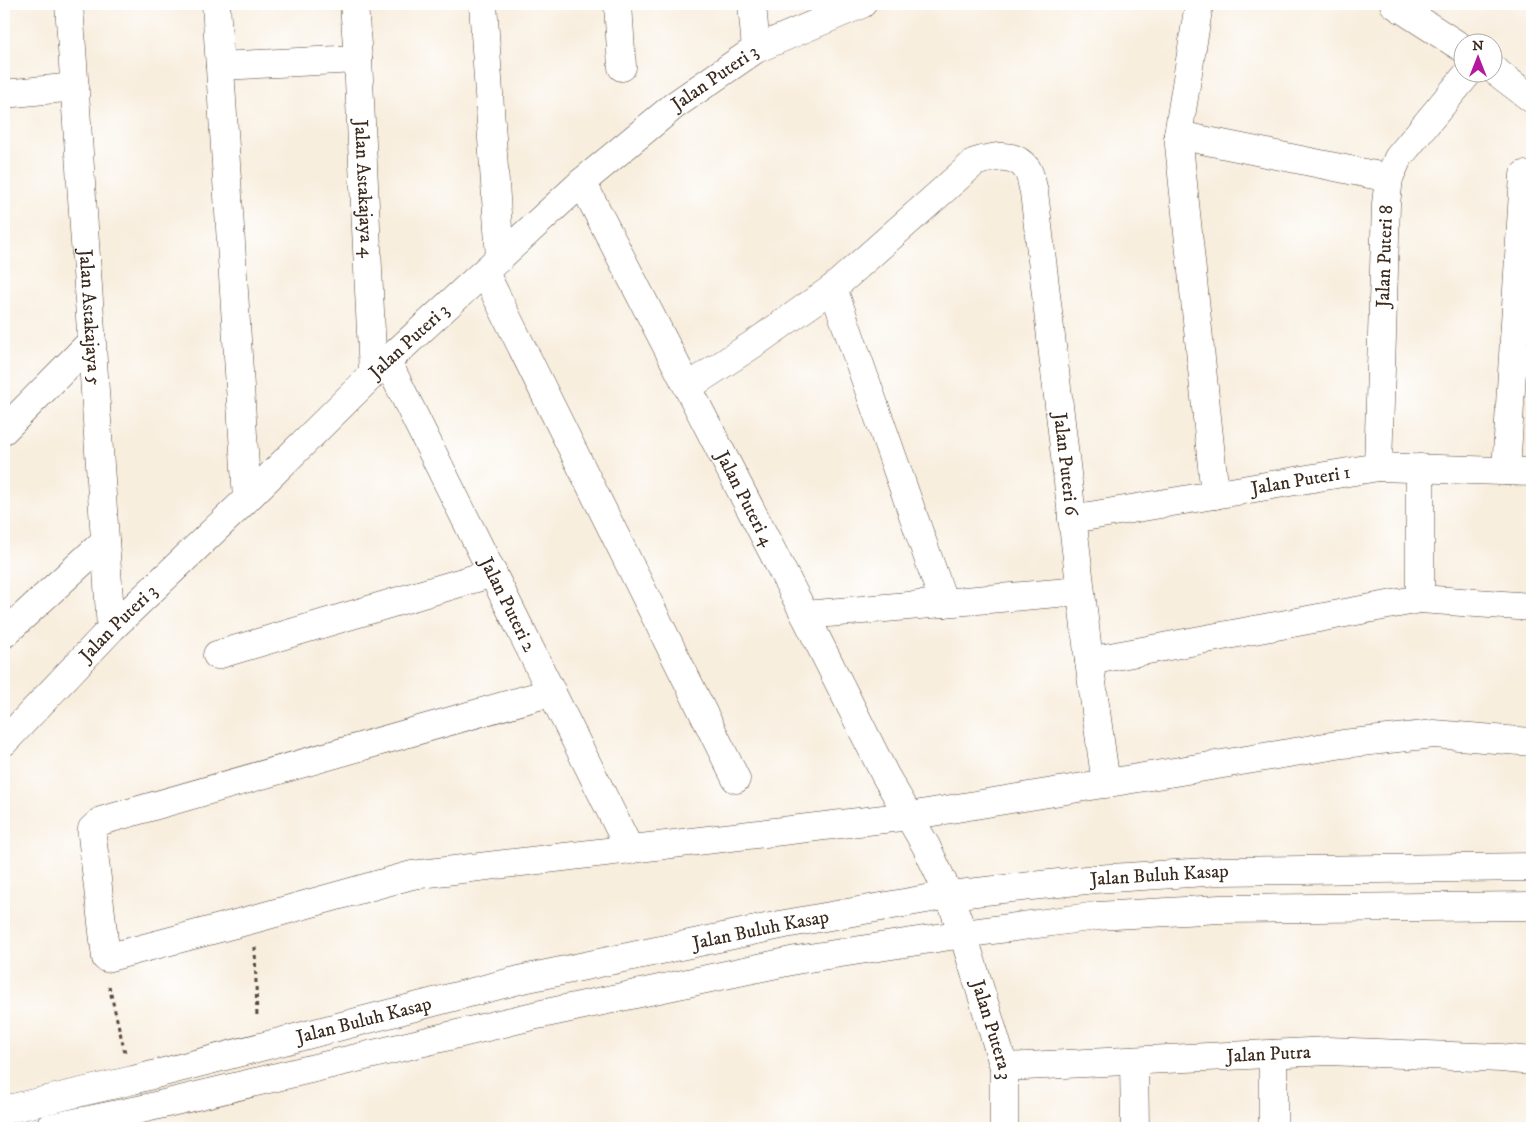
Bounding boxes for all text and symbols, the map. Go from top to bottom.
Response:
north arrow [1454,32,1504,82]
text: N [1472,37,1484,55]
street label: Jalan Puteri 3 [665,40,762,117]
street label: Jalan Astakajaya 4 [349,117,379,259]
street label: Jalan Puteri 8 [1371,204,1397,310]
street label: Jalan Astakajaya 5 [74,246,106,387]
street label: Jalan Puteri 3 [363,299,454,385]
street label: Jalan Puteri 6 [1048,409,1083,518]
street label: Jalan Puteri 4 [710,445,780,551]
street label: Jalan Puteri 1 [1247,460,1352,500]
street label: Jalan Puteri 2 [474,552,541,656]
street label: Jalan Puteri 3 [73,580,162,668]
street label: Jalan Buluh Kasap [1087,859,1229,891]
street label: Jalan Buluh Kasap [688,905,831,955]
street label: Jalan Putera 3 [966,975,1016,1080]
street label: Jalan Buluh Kasap [292,992,434,1049]
street label: Jalan Putra [1224,1040,1311,1068]

